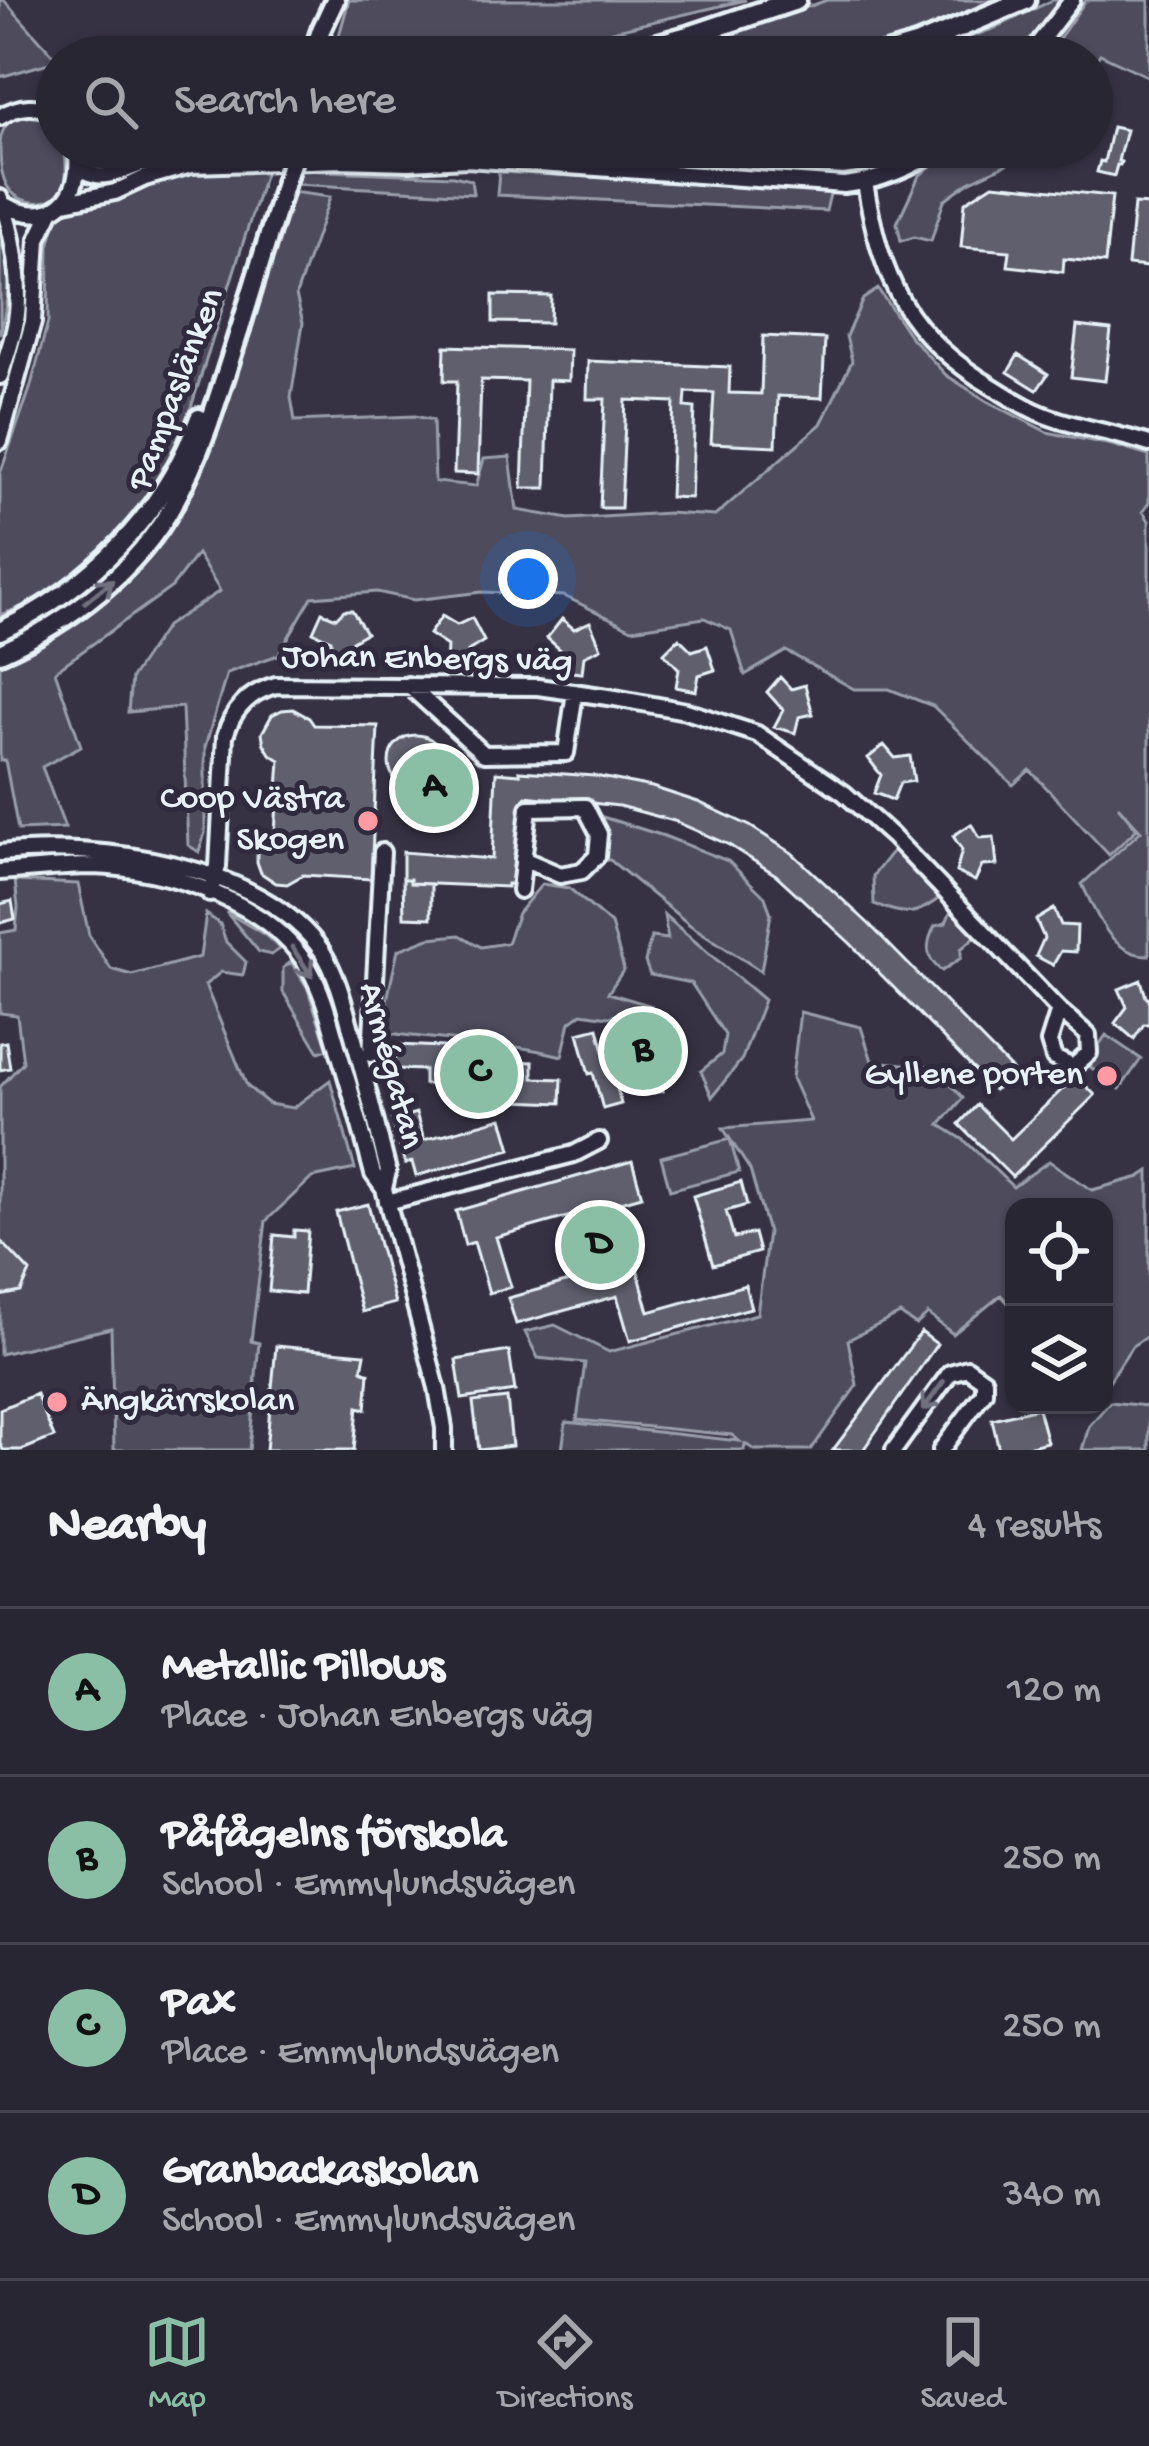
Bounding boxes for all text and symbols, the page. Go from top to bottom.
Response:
search box [36,36,1113,168]
icon: search [78,69,144,135]
text: Search here [174,76,396,129]
street label: Pampaslänken [119,283,236,498]
your location [498,549,558,609]
one-way arrow [82,578,114,604]
street label: Johan Enbergs väg [281,637,573,685]
pin: A [395,743,473,833]
place label: Coop Västra Skogen [160,779,345,863]
marker: Coop Västra Skogen [355,808,381,834]
one-way arrow [290,945,315,978]
street label: Armégatan [346,978,432,1154]
pin: B [604,1006,682,1096]
pin: C [440,1029,518,1119]
place label: Gyllene porten [864,1055,1083,1098]
marker: Gyllene porten [1094,1063,1120,1089]
map controls [1005,1198,1113,1414]
button: locate [1005,1198,1113,1306]
pin: D [561,1200,639,1290]
button: layers [1005,1306,1113,1414]
one-way arrow [921,1379,947,1412]
place label: Ängkärrskolan [81,1381,294,1424]
marker: Ängkärrskolan [44,1389,70,1415]
text: Nearby [48,1498,206,1558]
text: 4 results [968,1505,1101,1551]
text: Metallic Pillows [162,1642,445,1695]
text: A [75,1669,99,1715]
text: 120 m [1007,1669,1101,1715]
text: Place · Johan Enbergs väg [162,1695,593,1741]
text: Påfågelns förskola [162,1810,506,1863]
text: B [77,1837,97,1883]
text: 250 m [1002,1837,1101,1883]
text: School · Emmylundsvägen [162,1863,575,1909]
text: Pax [162,1978,235,2031]
text: C [76,2005,98,2051]
text: 250 m [1002,2005,1101,2051]
text: Place · Emmylundsvägen [162,2031,559,2077]
text: Granbackaskolan [162,2146,478,2199]
text: D [74,2173,100,2219]
text: 340 m [1003,2173,1101,2219]
text: School · Emmylundsvägen [162,2199,575,2245]
tab: Map [144,2309,210,2419]
tab: Directions [498,2309,632,2419]
tab: Saved [920,2309,1005,2419]

